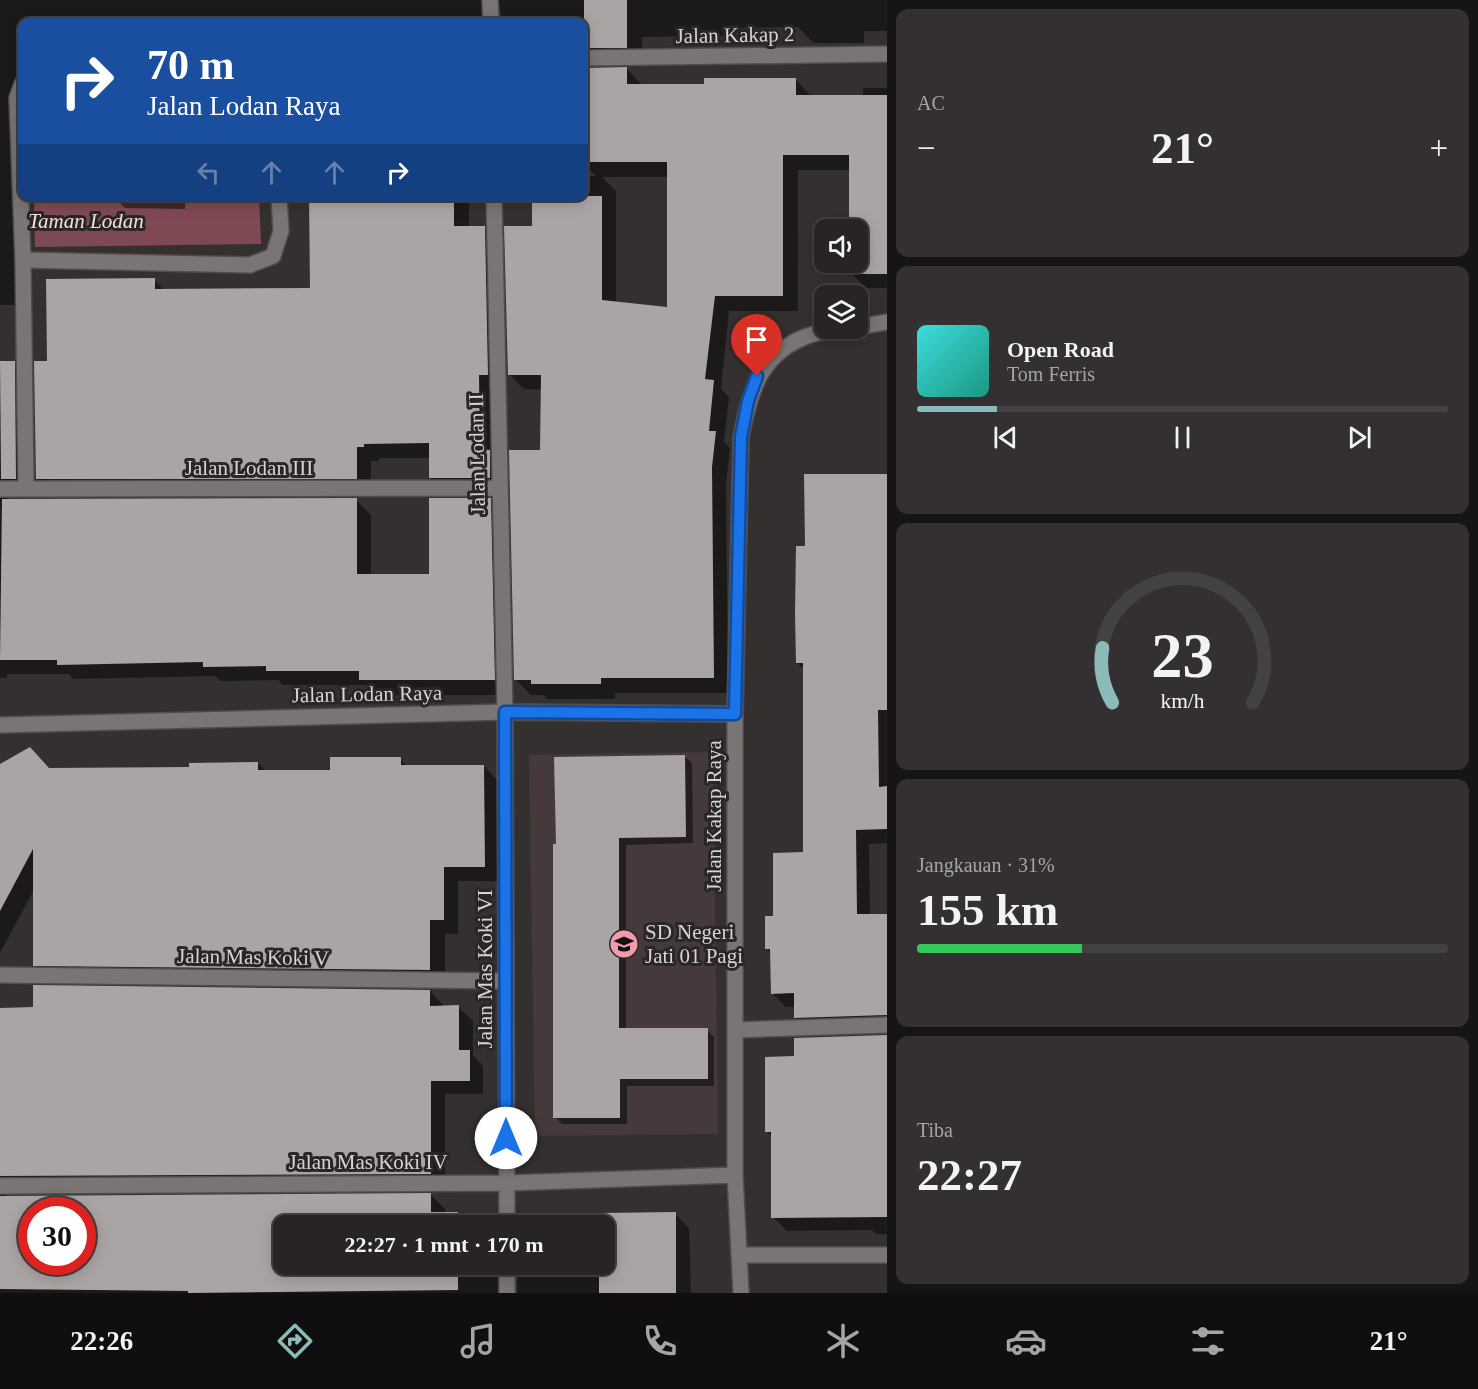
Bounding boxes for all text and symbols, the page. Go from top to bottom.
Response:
street label: Jalan Kakap 2 [675,22,795,48]
icon: right [48,42,126,120]
text: 70 m [147,42,235,88]
text: Jalan Lodan Raya [147,91,340,121]
text: AC [917,92,945,114]
text: 21° [1151,123,1214,173]
text: − [917,130,936,166]
text: + [1429,130,1448,166]
icon: left [192,156,225,189]
icon: ahead [255,156,288,189]
icon: ahead [318,156,351,189]
icon: right [381,156,414,189]
park label: Taman Lodan [28,209,144,233]
map controls [814,219,868,339]
button: sound [814,219,868,273]
button: layers [814,285,868,339]
pin [731,314,782,376]
icon: arrive [740,323,773,356]
text: Open Road [1007,337,1114,362]
text: Tom Ferris [1007,363,1095,385]
street label: Jalan Lodan II [464,393,490,515]
icon: previous [989,421,1022,454]
icon: pause [1166,421,1199,454]
icon: next [1343,421,1376,454]
street label: Jalan Lodan III [185,456,313,480]
text: 23 [1151,622,1214,691]
street label: Jalan Lodan Raya [292,681,443,707]
text: km/h [1160,690,1205,714]
street label: Jalan Kakap Raya [702,740,726,892]
text: Jangkauan · 31% [917,854,1055,876]
text: 155 km [917,885,1058,935]
street label: Jalan Mas Koki VI [473,890,497,1048]
place label: SD Negeri Jati 01 Pagi [645,920,743,968]
school or university icon: SD Negeri Jati 01 Pagi [608,928,640,960]
street label: Jalan Mas Koki V [177,944,329,970]
position arrow [474,1106,538,1170]
text: Tiba [917,1119,953,1141]
street label: Jalan Mas Koki IV [288,1150,448,1174]
text: 22:27 [917,1150,1022,1200]
speed limit sign: 30 [18,1197,96,1275]
text: 22:27 · 1 mnt · 170 m [344,1232,544,1257]
icon: directions [274,1320,316,1362]
icon: music [457,1320,499,1362]
icon: phone [639,1320,681,1362]
icon: climate [822,1320,864,1362]
icon: car [1005,1320,1047,1362]
icon: filters [1187,1320,1229,1362]
text: 22:26 [70,1326,133,1356]
text: 21° [1370,1326,1408,1356]

